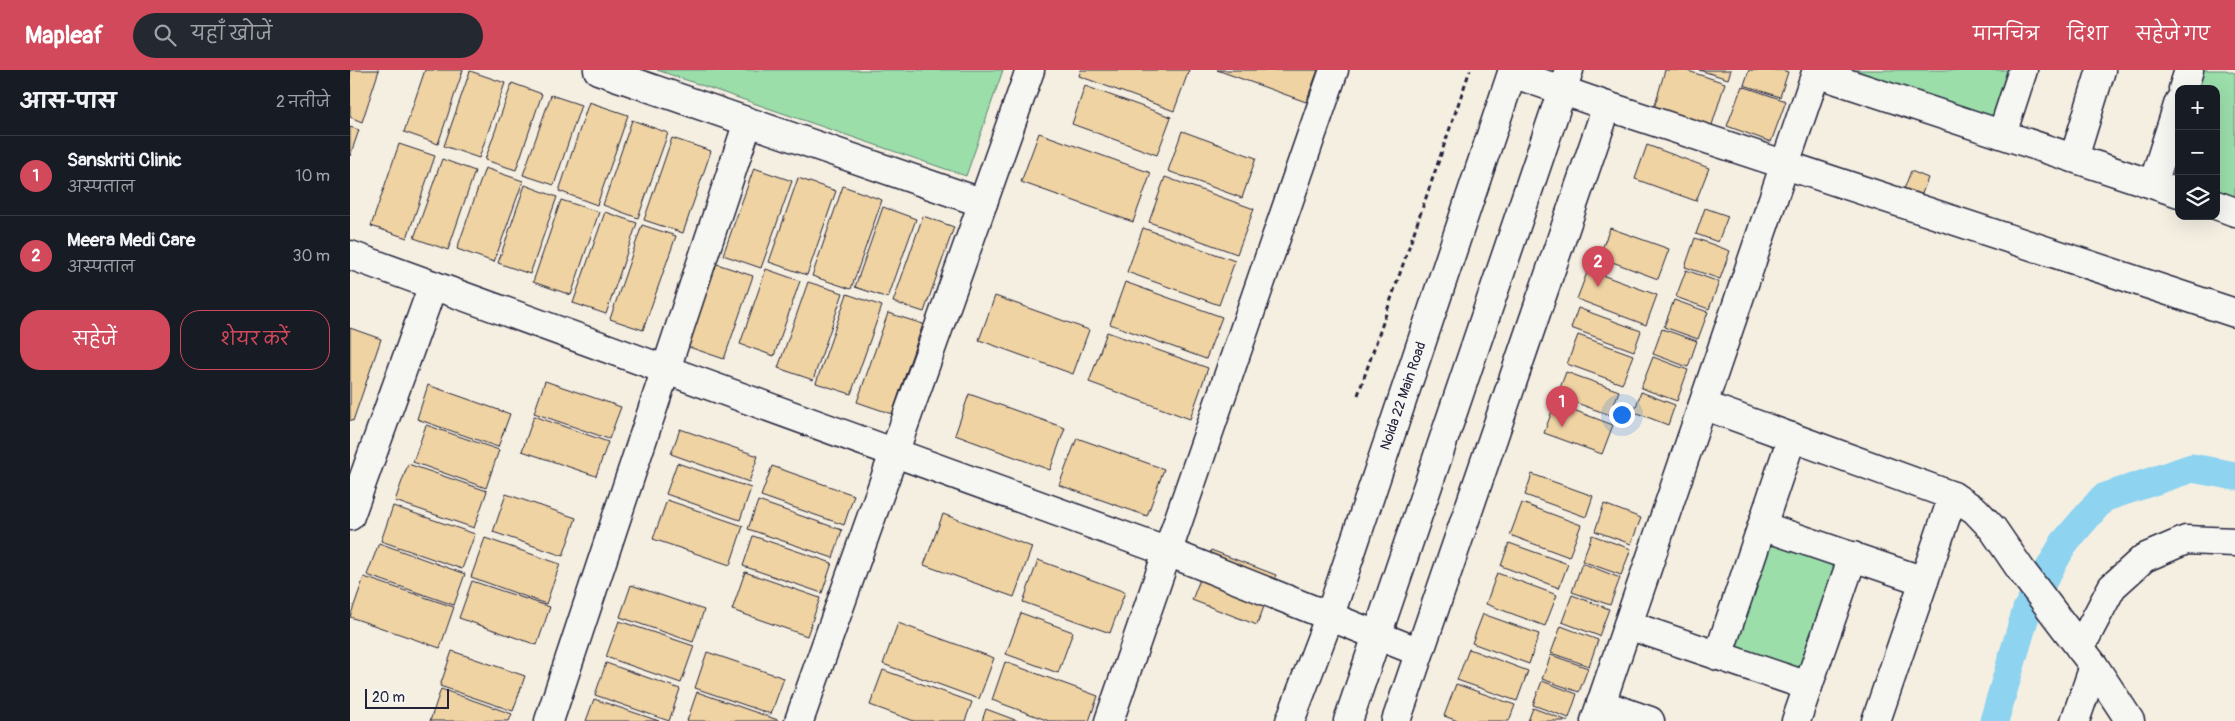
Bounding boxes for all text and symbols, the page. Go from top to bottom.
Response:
search box [133,13,483,58]
text: Mapleaf [25,21,103,50]
icon: search [151,21,179,49]
text: यहाँ खोजें [191,22,272,46]
text: मानचित्र [1973,23,2039,46]
text: दिशा [2067,23,2108,46]
text: सहेजे गए [2136,23,2210,46]
map controls [2175,85,2220,220]
button: + [2175,85,2220,130]
text: आस-पास [20,88,116,115]
text: 2 नतीजे [276,92,330,112]
button: − [2175,130,2220,175]
text: Sanskriti Clinic [67,148,182,172]
text: 1 [33,166,39,186]
text: 10 m [295,166,330,186]
button: layers [2175,175,2220,220]
text: अस्पताल [67,177,135,197]
text: Meera Medi Care [67,228,195,252]
text: 2 [32,246,40,266]
text: 30 m [292,246,330,266]
pin: 2 [1582,246,1614,287]
text: अस्पताल [67,257,135,277]
button: सहेजें [20,310,170,370]
button: शेयर करें [180,310,330,370]
street label: Noida 22 Main Road [1376,339,1430,452]
pin: 1 [1546,386,1578,427]
your location [1609,402,1635,428]
scale bar [365,686,449,709]
text: 20 m [372,689,405,706]

